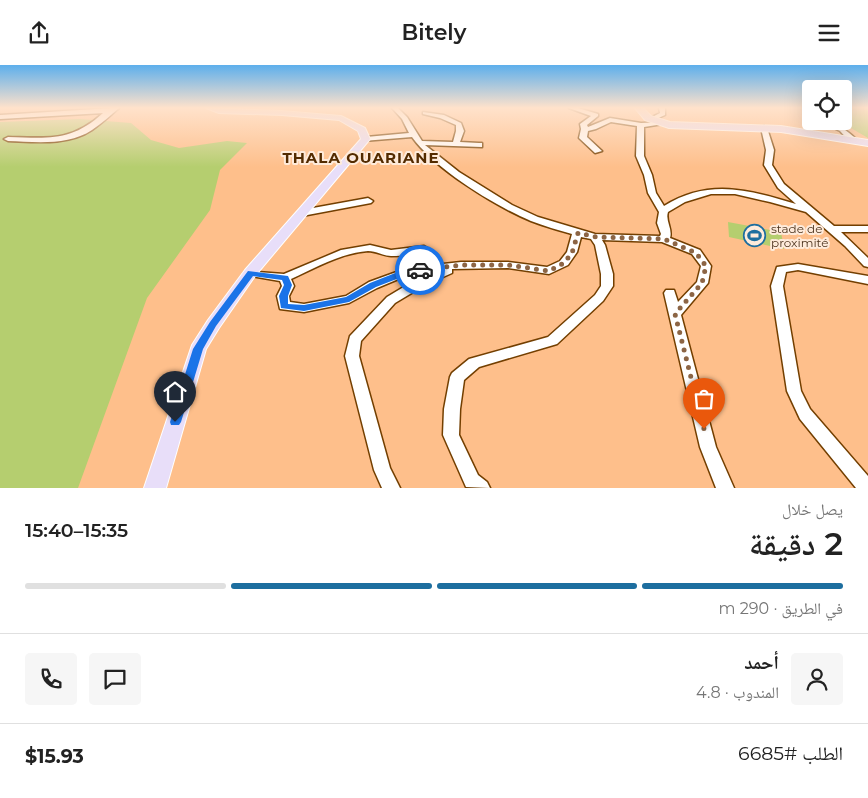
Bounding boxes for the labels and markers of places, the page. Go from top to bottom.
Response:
place label: stade de proximité [771,221,829,250]
sports icon: stade de proximité [743,223,767,247]
pin [154,371,196,422]
pin [683,378,725,429]

